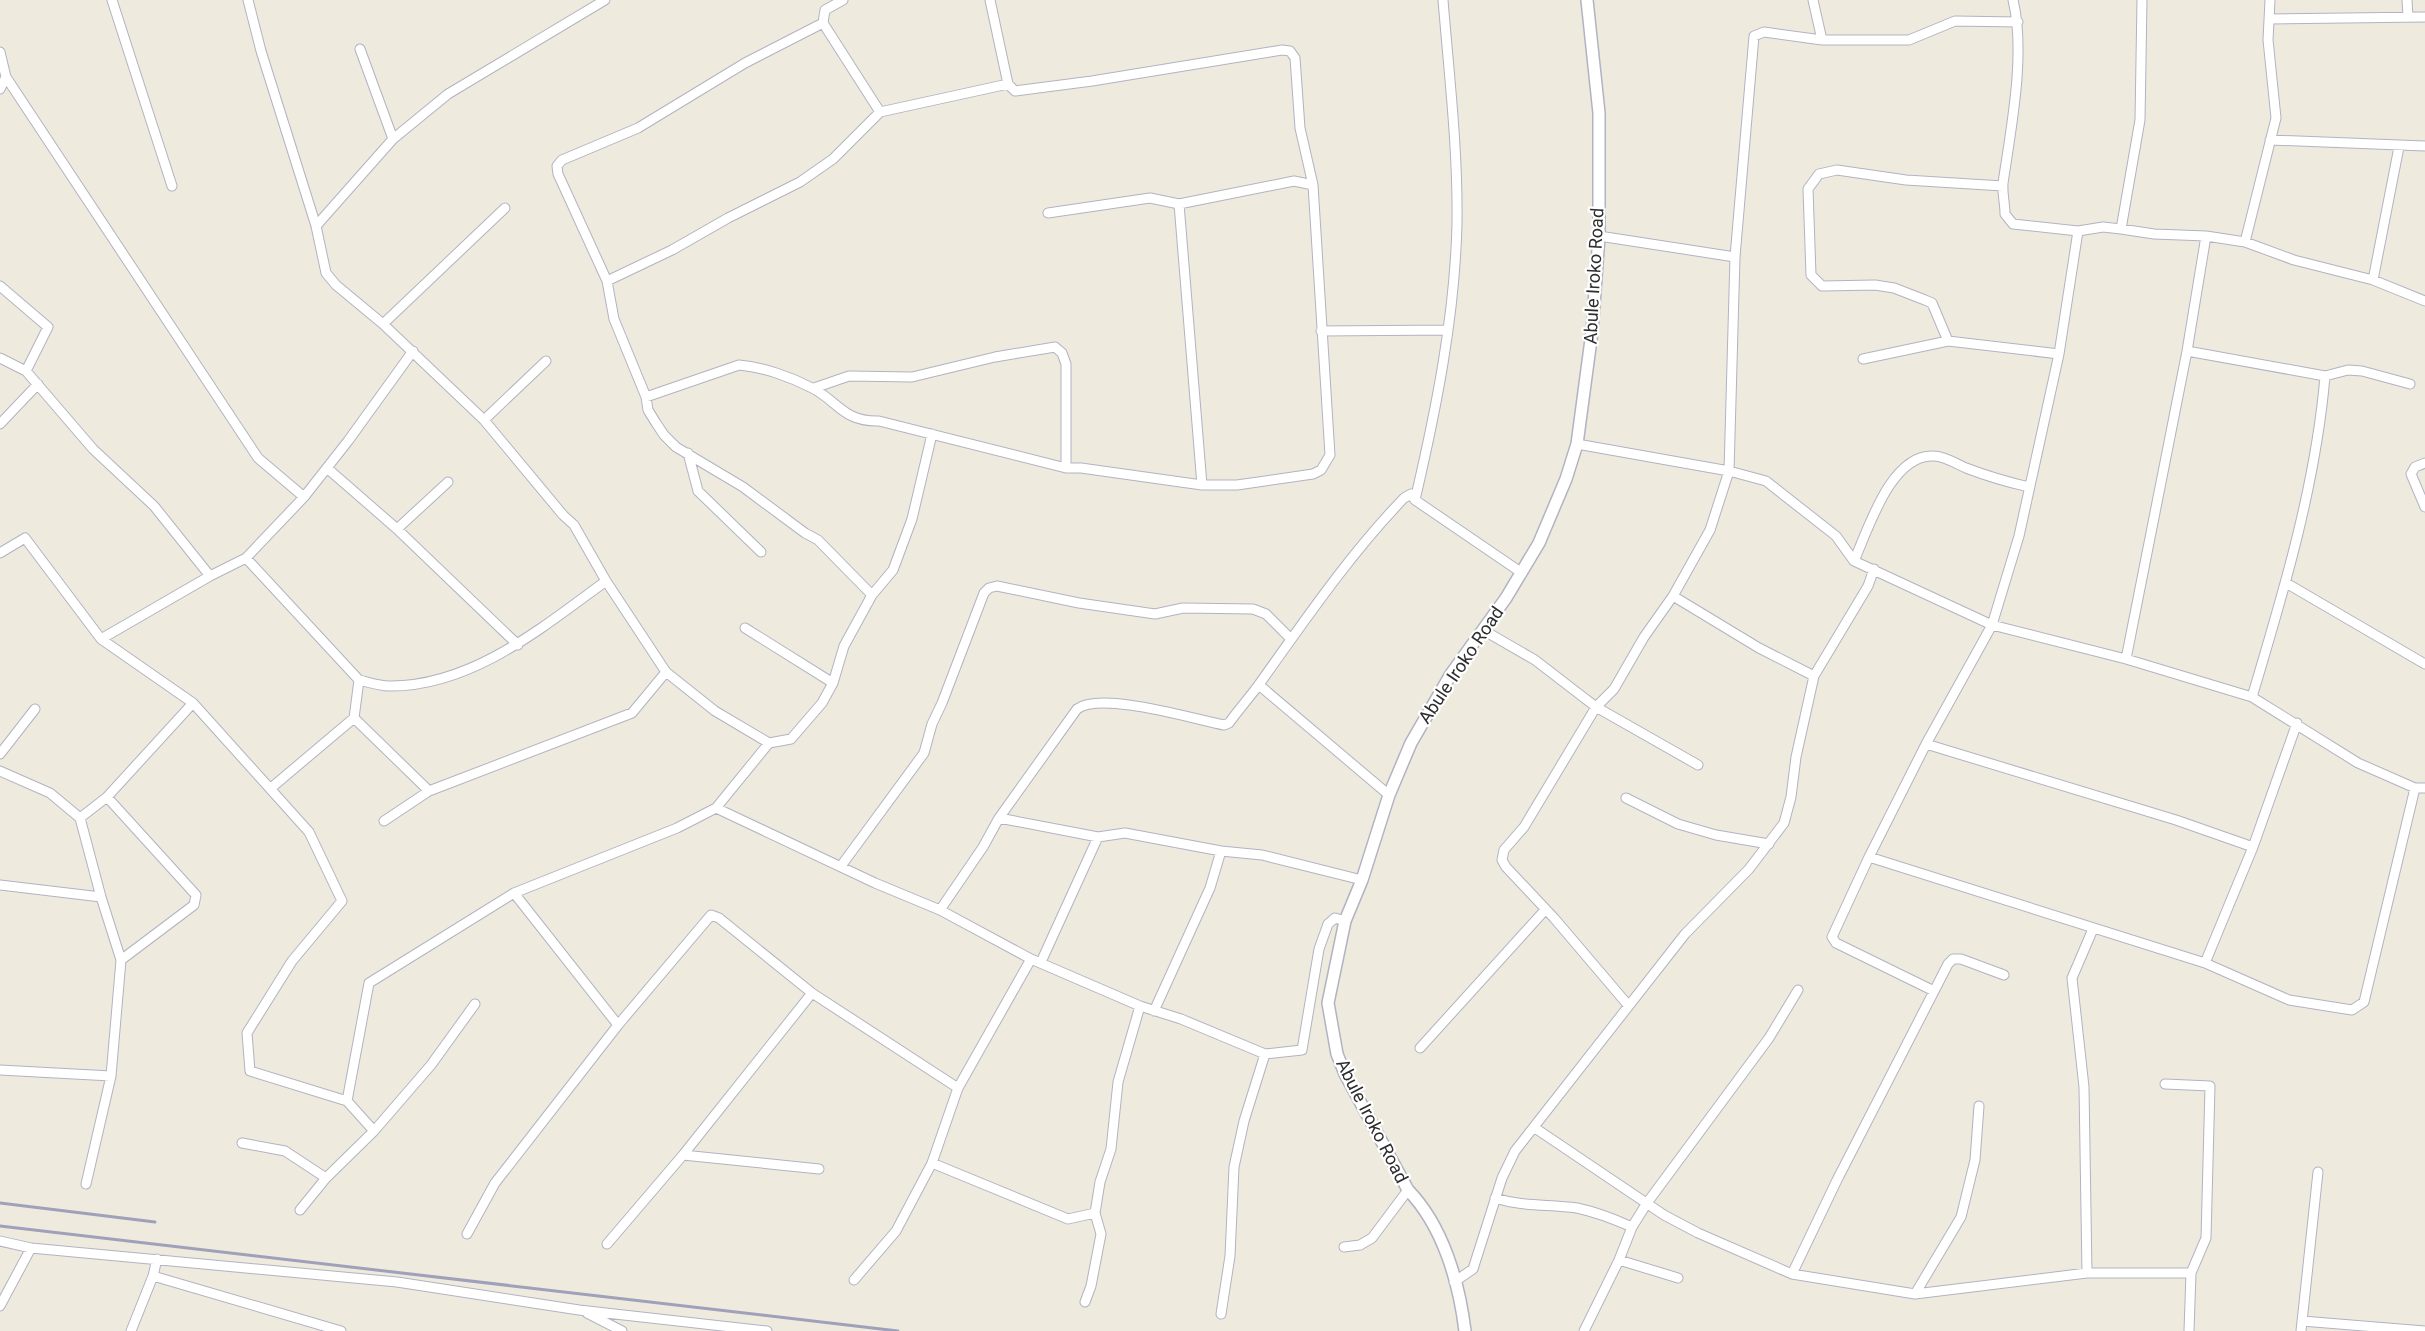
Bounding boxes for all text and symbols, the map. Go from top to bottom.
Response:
street label: Abule Iroko Road [1579,207,1608,345]
street label: Abule Iroko Road [1414,602,1507,727]
street label: Abule Iroko Road [1332,1055,1413,1186]

